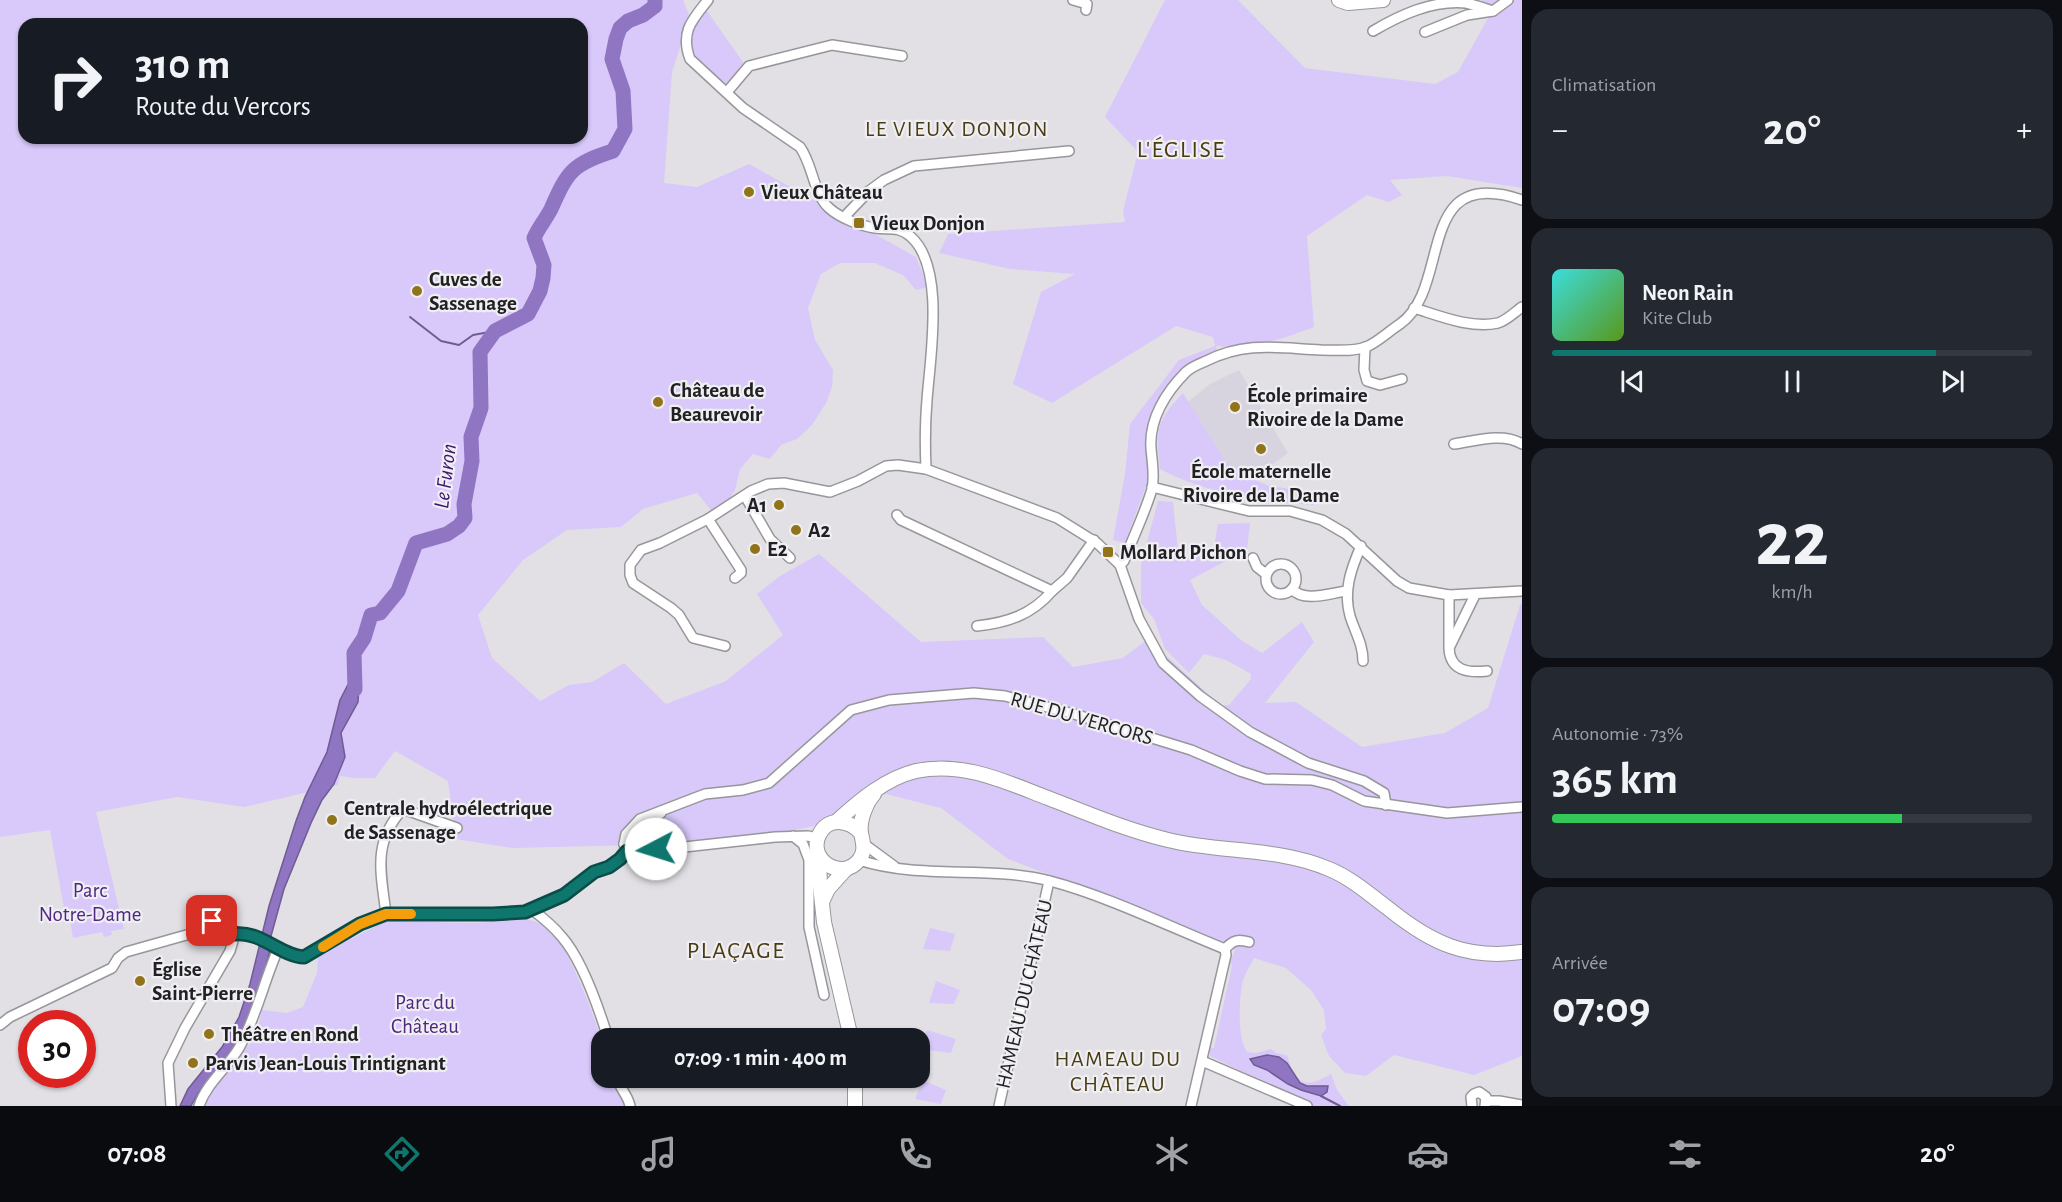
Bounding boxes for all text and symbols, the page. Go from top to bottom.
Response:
icon: right [36,42,114,120]
text: 310 m [135,44,230,86]
text: Climatisation [1552,75,1656,95]
text: Route du Vercors [135,93,311,120]
text: 20° [1763,108,1821,153]
text: − [1552,114,1568,147]
text: + [2016,114,2032,147]
district label: LE VIEUX DONJON [865,118,1049,140]
district label: L'ÉGLISE [1137,136,1225,162]
place label: Vieux Château [761,182,883,203]
marker: Vieux Château [742,185,756,199]
place label: Vieux Donjon [871,213,985,234]
marker: Vieux Donjon [852,216,866,230]
place label: Cuves de Sassenage [429,269,517,314]
text: Neon Rain [1642,282,1734,304]
marker: Cuves de Sassenage [410,284,424,298]
text: Kite Club [1642,308,1712,328]
icon: previous [1616,365,1649,398]
icon: pause [1776,365,1809,398]
icon: next [1936,365,1969,398]
place label: Château de Beaurevoir [670,380,764,425]
place label: École primaire Rivoire de la Dame [1247,382,1404,430]
marker: Château de Beaurevoir [651,395,665,409]
marker: École primaire Rivoire de la Dame [1228,400,1242,414]
water label: Le Furon [430,442,460,510]
marker: École maternelle Rivoire de la Dame [1254,442,1268,456]
place label: École maternelle Rivoire de la Dame [1183,458,1339,506]
place label: A1 [747,495,767,516]
marker: A1 [772,498,786,512]
text: 22 [1755,502,1829,580]
place label: A2 [808,520,831,541]
marker: A2 [789,523,803,537]
place label: E2 [767,539,788,560]
marker: E2 [748,542,762,556]
place label: Mollard Pichon [1120,542,1247,563]
marker: Mollard Pichon [1101,545,1115,559]
text: km/h [1771,582,1813,602]
street label: RUE DU VERCORS [1008,688,1156,749]
text: Autonomie · 73% [1552,724,1683,744]
text: 365 km [1552,757,1678,802]
place label: Centrale hydroélectrique de Sassenage [344,798,552,843]
marker: Centrale hydroélectrique de Sassenage [325,813,339,827]
position arrow [624,817,688,881]
park label: Parc Notre-Dame [39,880,141,925]
pin [186,895,237,946]
street label: HAMEAU DU CHÂTEAU [991,897,1056,1091]
icon: arrive [195,904,228,937]
district label: PLAÇAGE [687,939,785,963]
text: Arrivée [1552,953,1608,973]
place label: Église Saint-Pierre [152,956,253,1004]
marker: Église Saint-Pierre [133,974,147,988]
text: 07:09 [1552,986,1650,1031]
park label: Parc du Château [391,992,459,1037]
speed limit sign: 30 [18,1010,96,1088]
place label: Théâtre en Rond [221,1024,359,1045]
marker: Théâtre en Rond [202,1027,216,1041]
text: 07:09 · 1 min · 400 m [674,1047,847,1069]
district label: HAMEAU DU CHÂTEAU [1055,1048,1181,1095]
place label: Parvis Jean-Louis Trintignant [205,1053,446,1074]
marker: Parvis Jean-Louis Trintignant [186,1056,200,1070]
icon: directions [381,1133,423,1175]
icon: music [638,1133,680,1175]
icon: phone [894,1133,936,1175]
icon: climate [1151,1133,1193,1175]
icon: car [1407,1133,1449,1175]
icon: filters [1664,1133,1706,1175]
text: 07:08 [107,1140,167,1167]
text: 20° [1920,1140,1955,1167]

